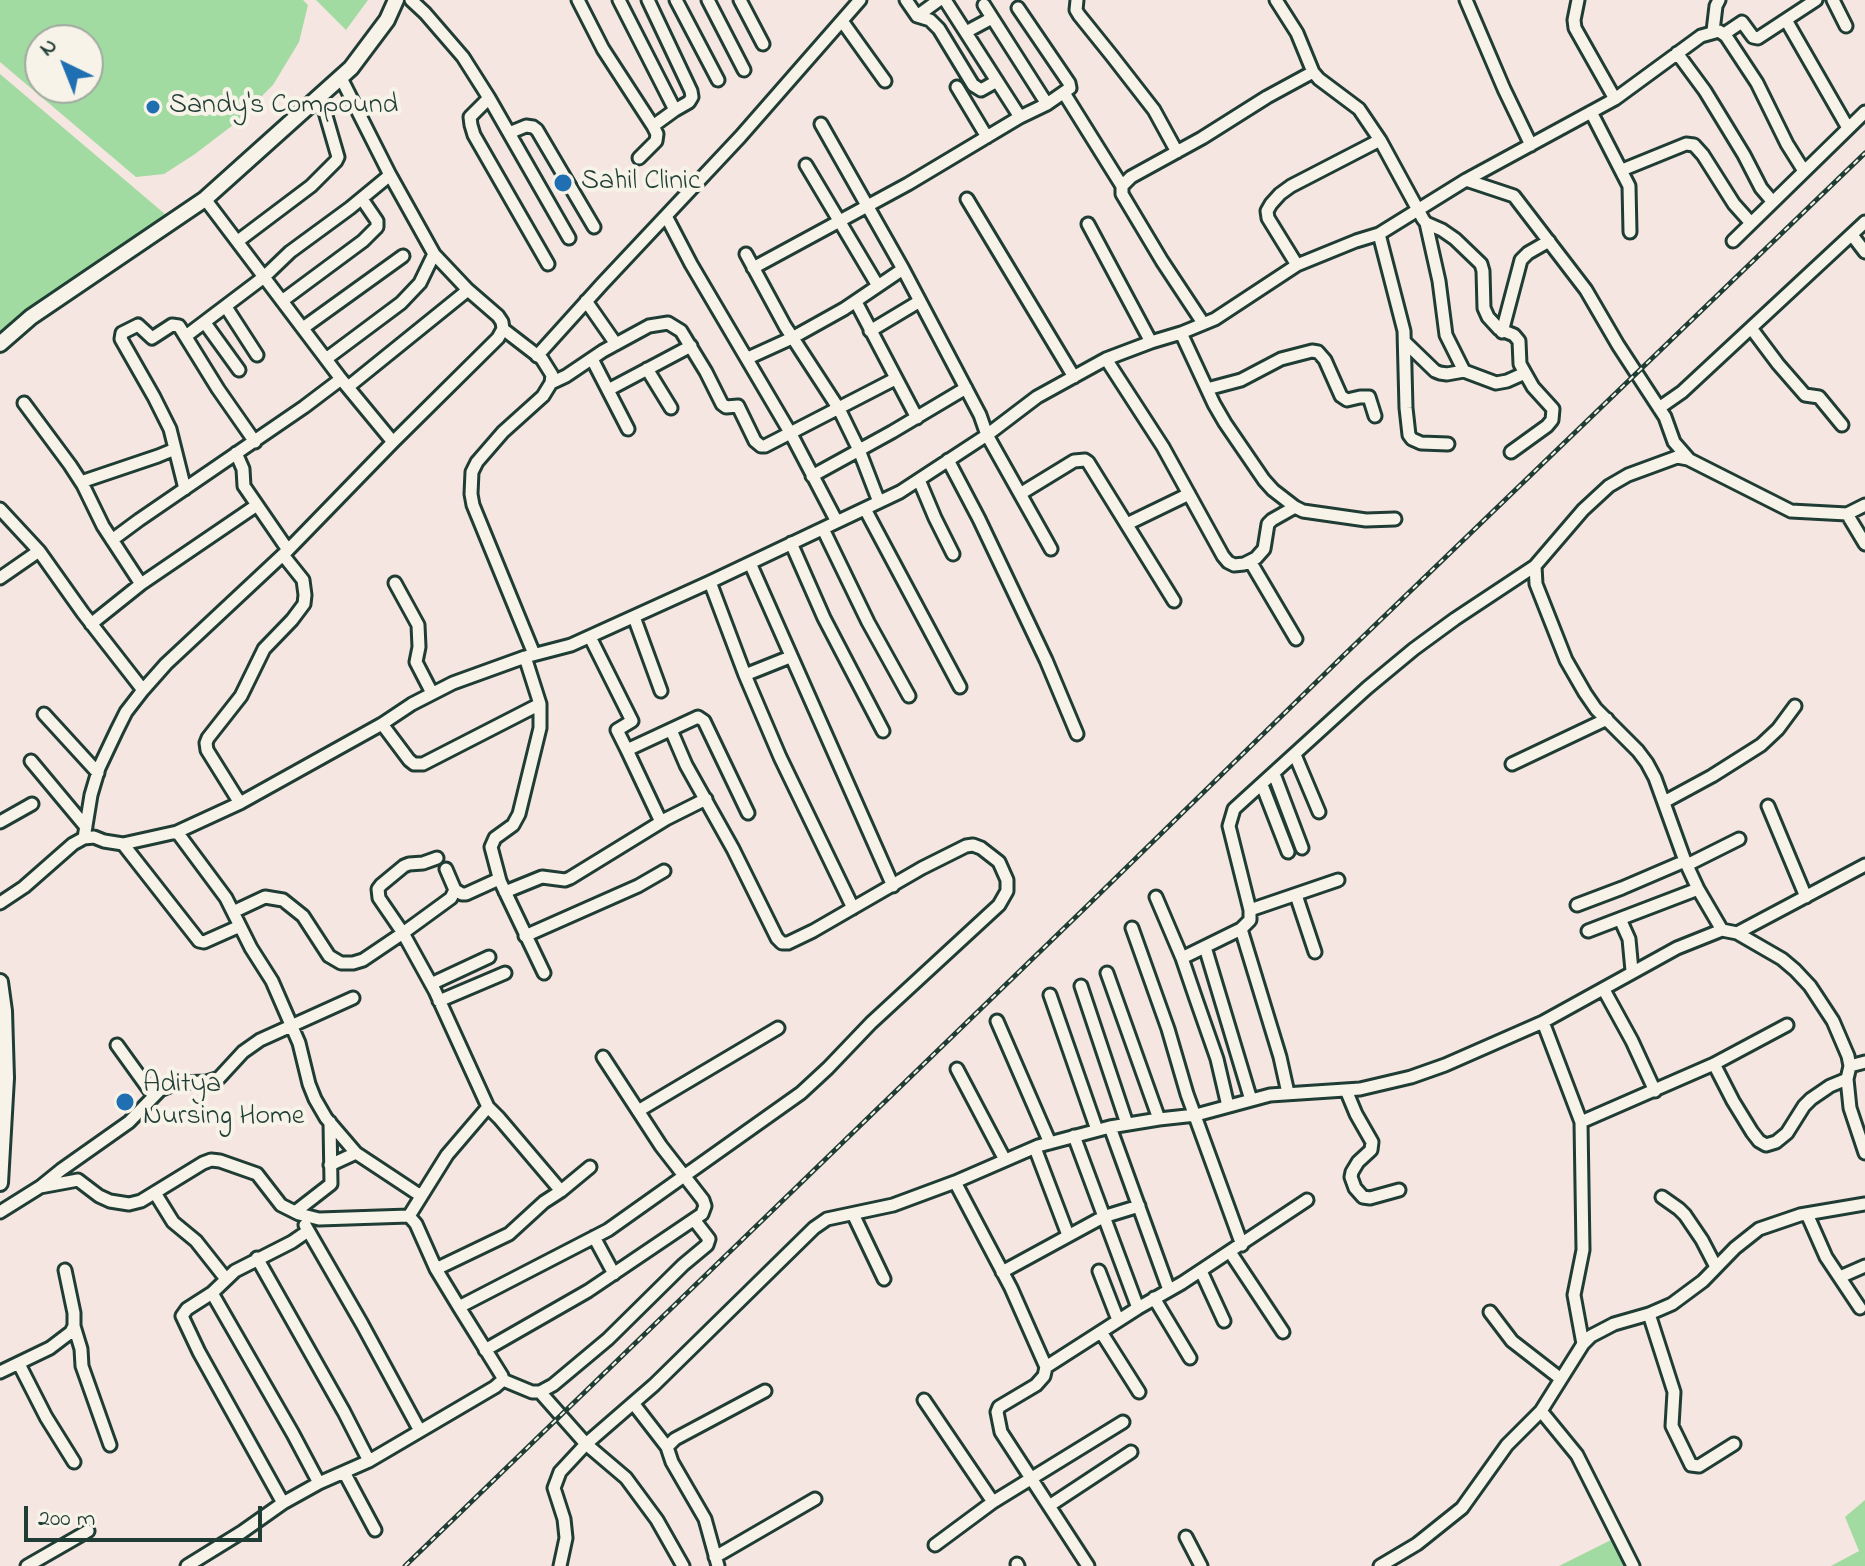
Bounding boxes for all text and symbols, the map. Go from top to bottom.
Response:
north arrow [24,24,104,104]
text: N [33,31,65,65]
place label: Sandy's Compound [169,90,398,124]
marker: Sandy's Compound [144,98,162,116]
place label: Sahil Clinic [581,166,701,200]
marker: Sahil Clinic [552,172,574,194]
place label: Aditya Nursing Home [143,1069,304,1135]
marker: Aditya Nursing Home [114,1091,136,1113]
scale bar [28,1490,266,1540]
text: 200 m [38,1502,95,1537]

